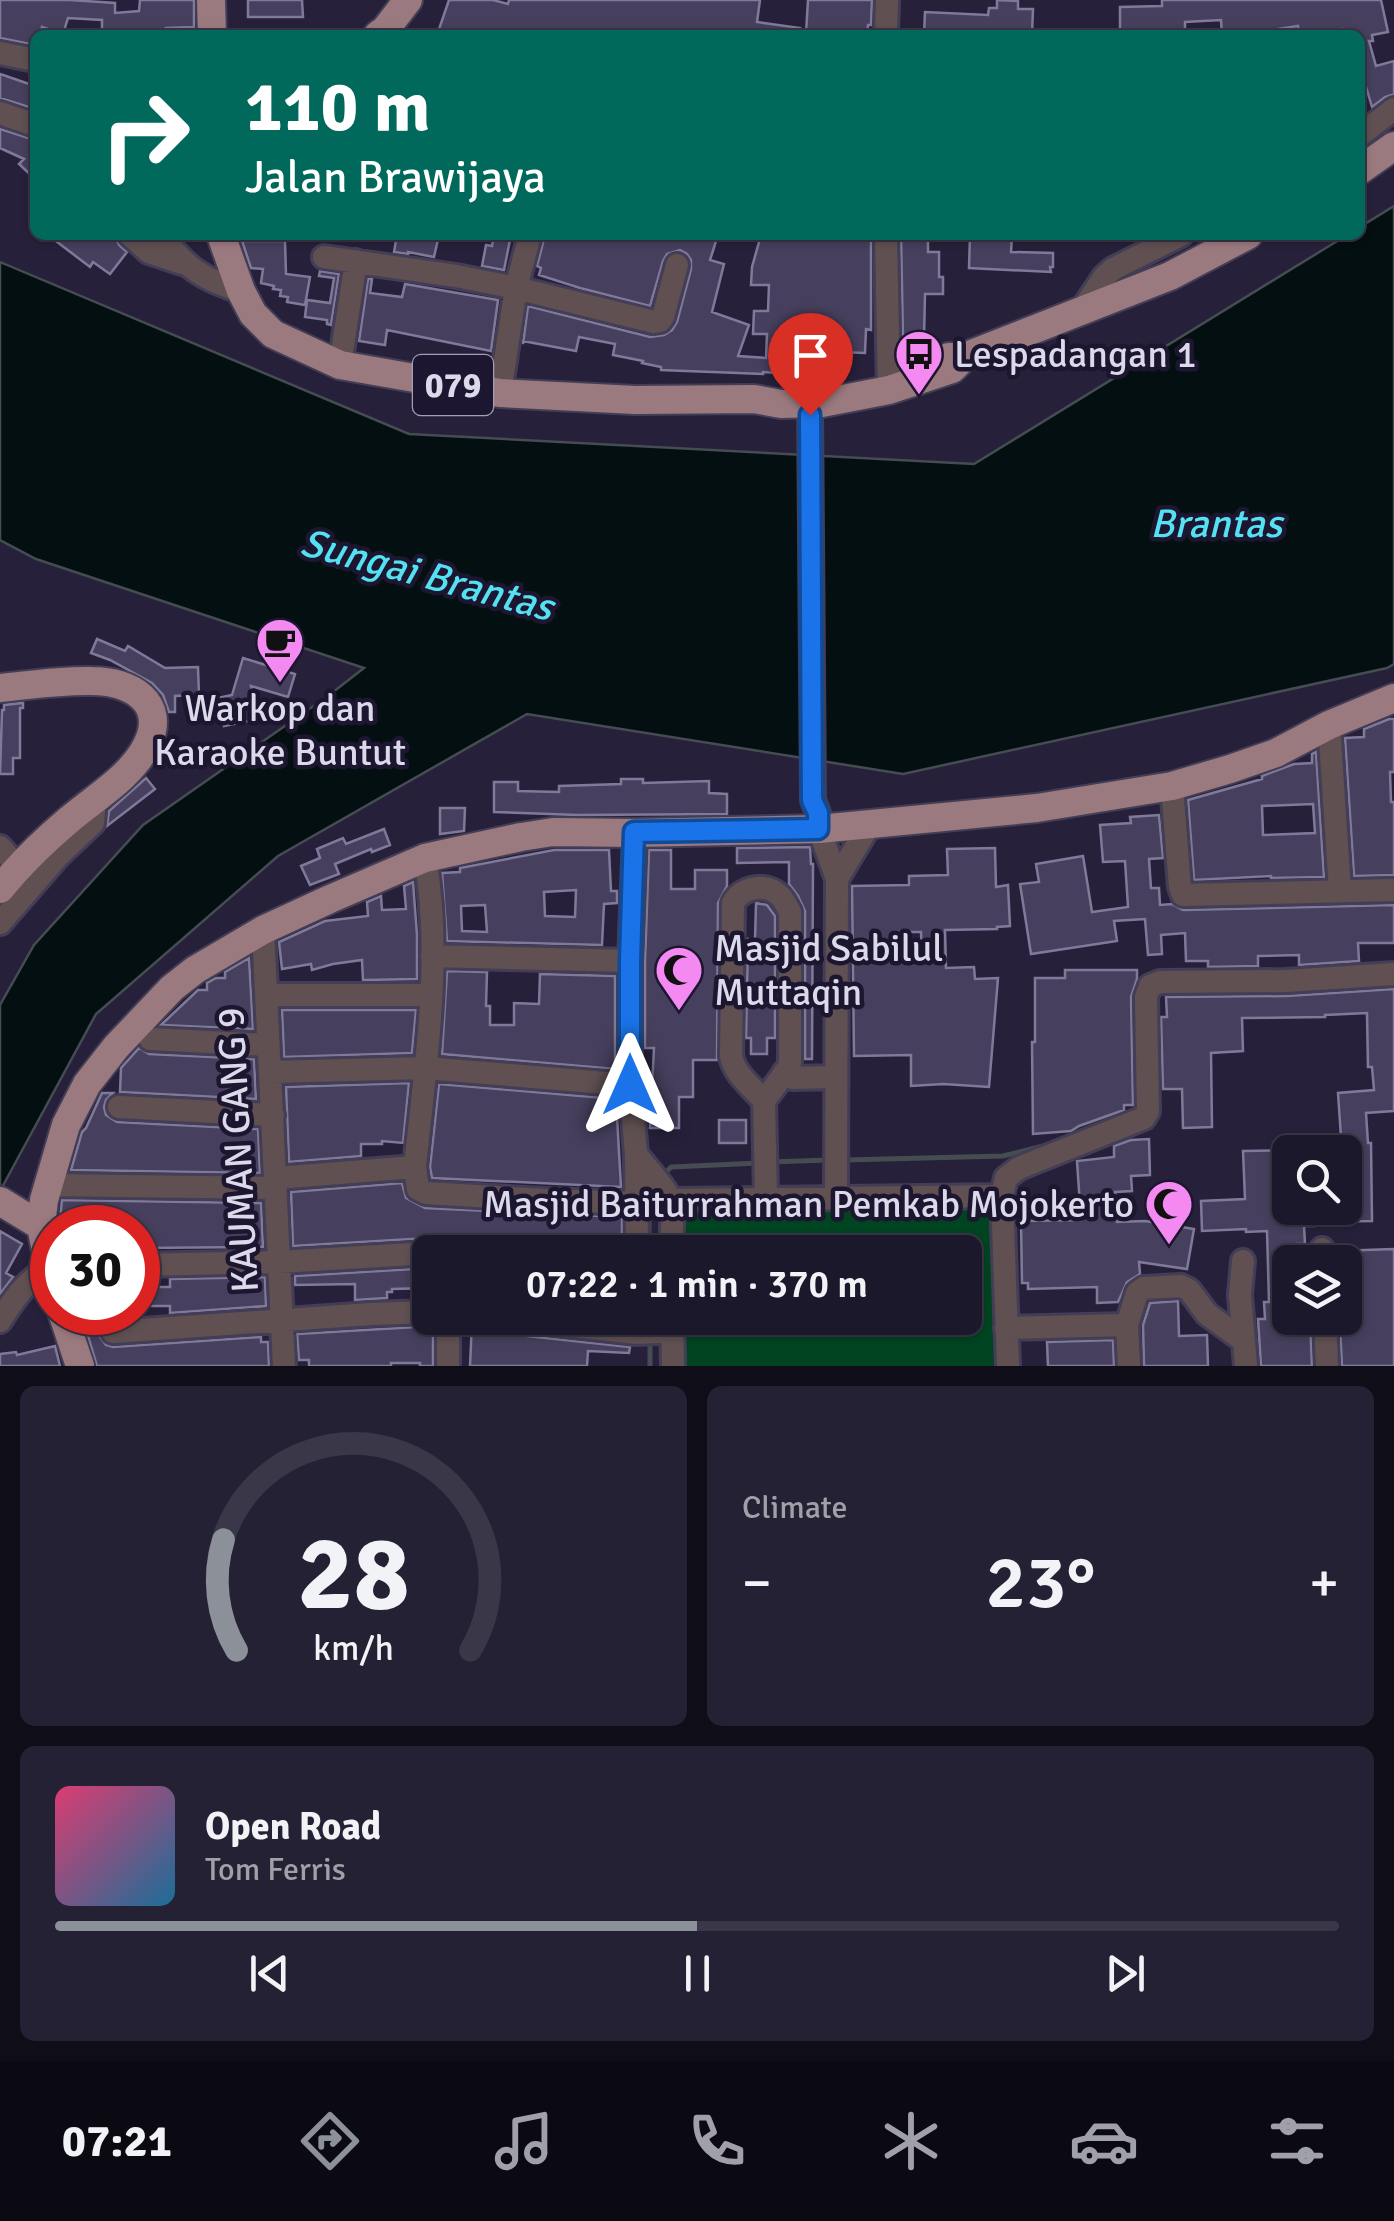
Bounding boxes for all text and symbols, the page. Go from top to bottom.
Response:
text: 110 m [245,64,430,150]
icon: right [80,70,210,200]
text: Jalan Brawijaya [245,150,546,205]
pin [768,313,853,416]
icon: arrive [783,328,838,383]
bus stop icon: Lespadangan 1 [893,328,945,396]
place label: Lespadangan 1 [954,331,1197,378]
road number: 079 [413,355,493,415]
water label: Brantas [1150,499,1285,549]
water label: Sungai Brantas [295,517,562,634]
cafe icon: Warkop dan Karaoke Buntut [254,616,306,684]
place label: Warkop dan Karaoke Buntut [154,685,406,776]
place label: Masjid Sabilul Muttaqin [714,925,943,1016]
mosque icon: Masjid Sabilul Muttaqin [653,944,705,1012]
street label: KAUMAN GANG 9 [207,1006,269,1294]
position arrow [578,1033,682,1137]
map controls [1272,1135,1362,1335]
button: search [1272,1135,1362,1225]
mosque icon: Masjid Baiturrahman Pemkab Mojokerto [1143,1178,1195,1246]
place label: Masjid Baiturrahman Pemkab Mojokerto [483,1181,1134,1228]
speed limit sign: 30 [30,1205,160,1335]
button: layers [1272,1245,1362,1335]
text: 07:22 · 1 min · 370 m [526,1261,868,1308]
text: Climate [742,1488,848,1527]
text: 28 [297,1510,410,1638]
text: 23° [986,1536,1095,1629]
text: − [742,1549,772,1617]
text: + [1309,1549,1339,1617]
text: km/h [313,1626,394,1670]
text: Open Road [205,1803,381,1850]
text: Tom Ferris [205,1850,346,1889]
icon: previous [242,1946,297,2001]
icon: pause [670,1946,725,2001]
icon: next [1098,1946,1153,2001]
icon: directions [295,2106,365,2176]
icon: music [489,2106,559,2176]
icon: phone [682,2106,752,2176]
icon: climate [876,2106,946,2176]
icon: car [1069,2106,1139,2176]
icon: filters [1262,2106,1332,2176]
text: 07:21 [62,2114,172,2169]

